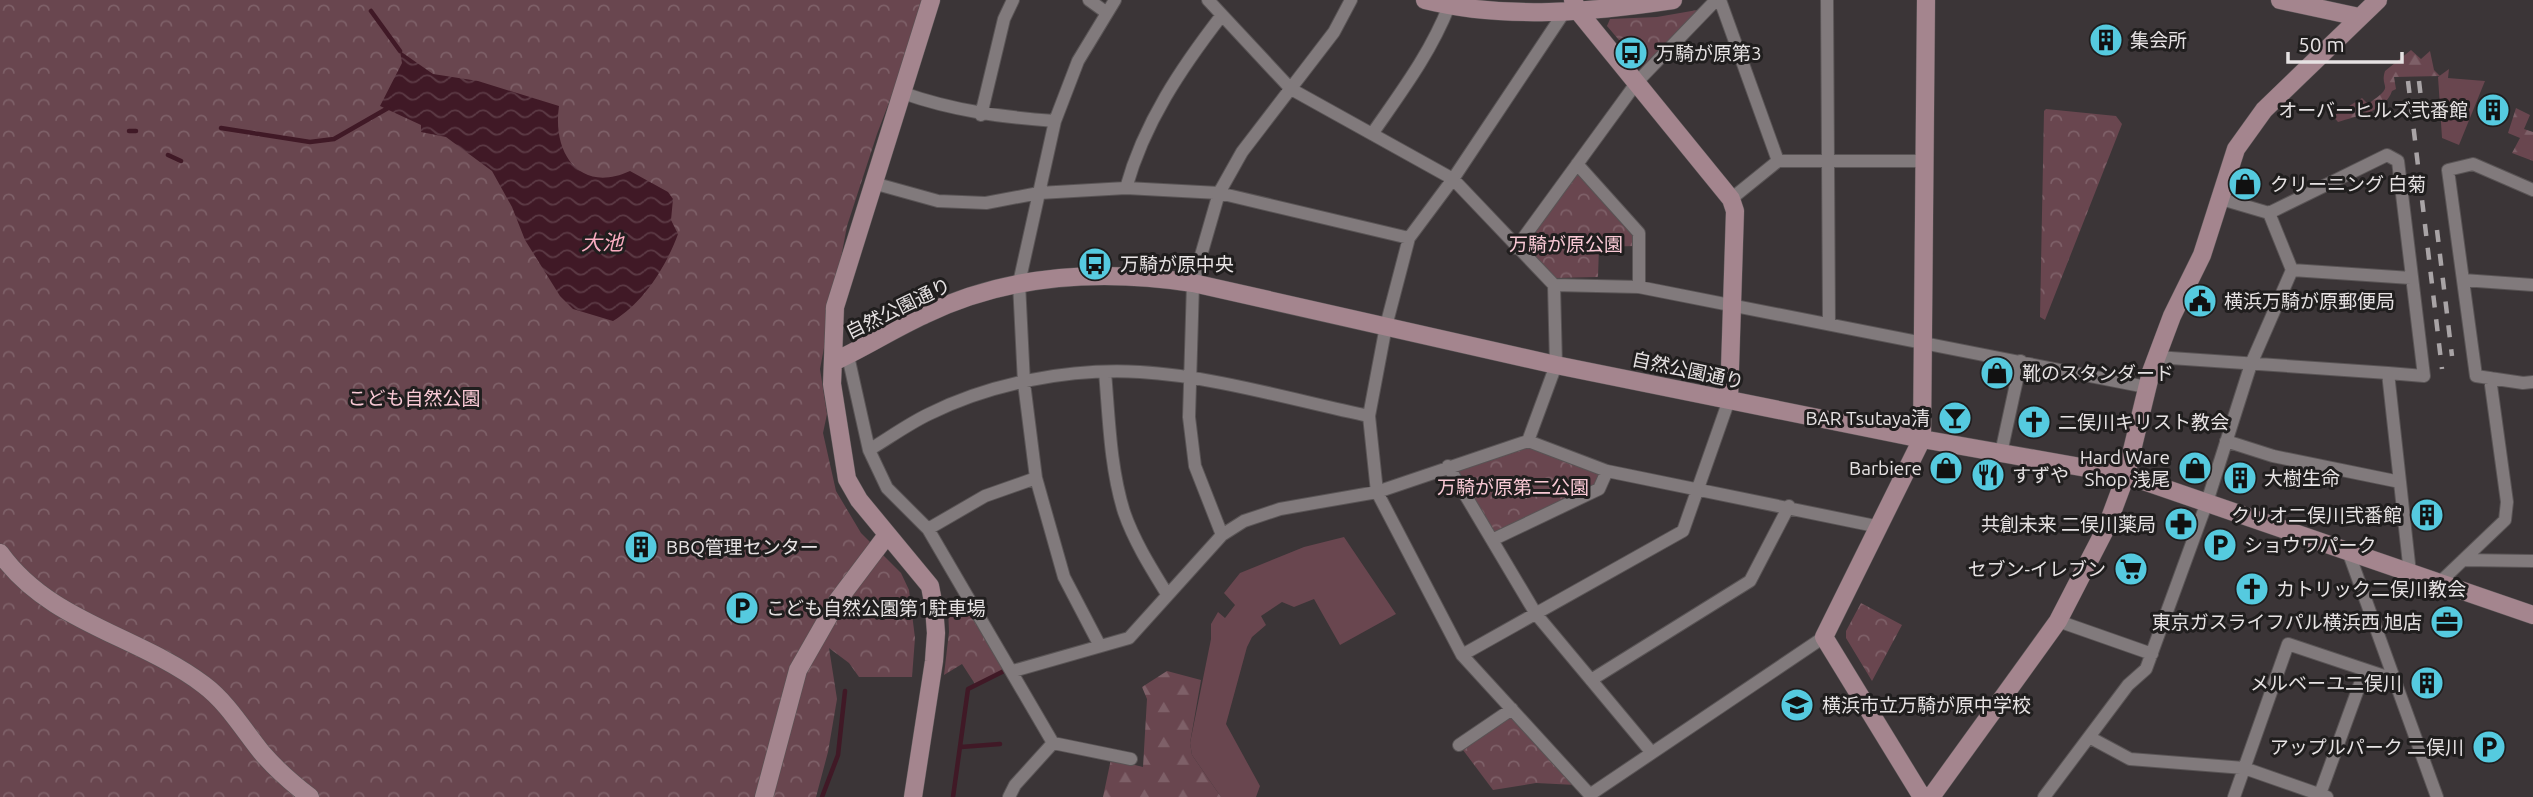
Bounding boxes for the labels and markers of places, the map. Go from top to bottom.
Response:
building icon: 集会所 [2087,21,2125,59]
place label: 集会所 [2130,29,2187,51]
bus stop icon: 万騎が原第3 [1612,34,1650,72]
place label: 万騎が原第3 [1656,42,1762,64]
building icon: オーバーヒルズ弐番館 [2474,91,2512,129]
place label: オーバーヒルズ弐番館 [2278,99,2468,121]
shop icon: クリーニング 白菊 [2226,165,2264,203]
place label: クリーニング 白菊 [2270,173,2426,195]
bus stop icon: 万騎が原中央 [1076,245,1114,283]
place label: 万騎が原中央 [1120,253,1234,275]
public building icon: 横浜万騎が原郵便局 [2181,282,2219,320]
place label: 横浜万騎が原郵便局 [2224,290,2395,312]
shop icon: 靴のスタンダード [1978,354,2016,392]
place label: 靴のスタンダード [2022,362,2174,384]
bar icon: BAR Tsutaya清 [1936,399,1974,437]
church icon: 二俣川キリスト教会 [2015,403,2053,441]
place label: BAR Tsutaya清 [1805,407,1930,429]
place label: 二俣川キリスト教会 [2058,411,2229,433]
place label: Hard Ware Shop 浅尾 [2080,446,2170,490]
shop icon: Barbiere [1927,449,1965,487]
shop icon: Hard Ware Shop 浅尾 [2176,449,2214,487]
restaurant icon: すずや [1969,456,2007,494]
place label: Barbiere [1849,457,1922,479]
building icon: 大樹生命 [2221,459,2259,497]
place label: すずや [2012,464,2069,486]
place label: 大樹生命 [2264,467,2340,489]
building icon: クリオ二俣川弐番館 [2408,496,2446,534]
place label: クリオ二俣川弐番館 [2231,504,2402,526]
pharmacy icon: 共創未来 二俣川薬局 [2162,505,2200,543]
place label: 共創未来 二俣川薬局 [1981,513,2156,535]
parking icon: ショウワパーク [2201,526,2239,564]
building icon: BBQ管理センター [622,528,660,566]
place label: ショウワパーク [2244,534,2377,556]
place label: BBQ管理センター [666,536,819,558]
supermarket icon: セブン-イレブン [2112,550,2150,588]
place label: セブン-イレブン [1968,558,2106,580]
church icon: カトリック二俣川教会 [2233,570,2271,608]
place label: カトリック二俣川教会 [2276,578,2466,600]
parking icon: こども自然公園第1駐車場 [723,589,761,627]
place label: こども自然公園第1駐車場 [766,597,986,619]
office icon: 東京ガスライフパル横浜西 旭店 [2428,603,2466,641]
place label: 東京ガスライフパル横浜西 旭店 [2152,611,2422,633]
building icon: メルベーユ二俣川 [2408,664,2446,702]
place label: メルベーユ二俣川 [2250,672,2402,694]
school or university icon: 横浜市立万騎が原中学校 [1778,686,1816,724]
place label: 横浜市立万騎が原中学校 [1822,694,2031,716]
parking icon: アップルパーク 二俣川 [2470,728,2508,766]
place label: アップルパーク 二俣川 [2270,736,2464,758]

